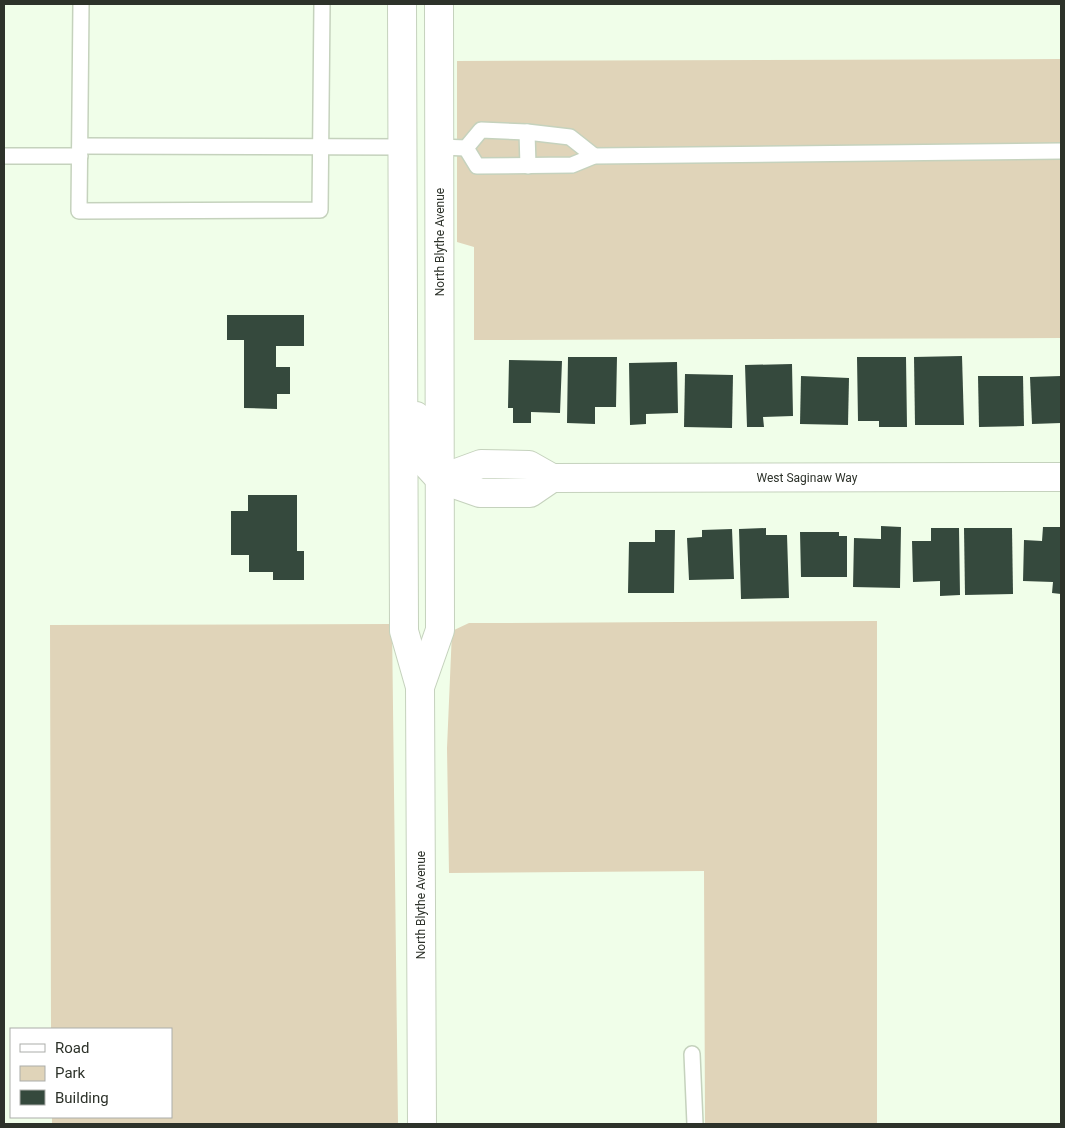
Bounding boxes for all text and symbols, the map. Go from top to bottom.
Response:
street label: North Blythe Avenue [433,188,447,296]
street label: West Saginaw Way [757,471,858,485]
street label: North Blythe Avenue [414,851,428,959]
legend [10,1028,172,1118]
text: Road [55,1039,89,1057]
text: Park [55,1064,86,1082]
text: Building [55,1089,109,1107]

